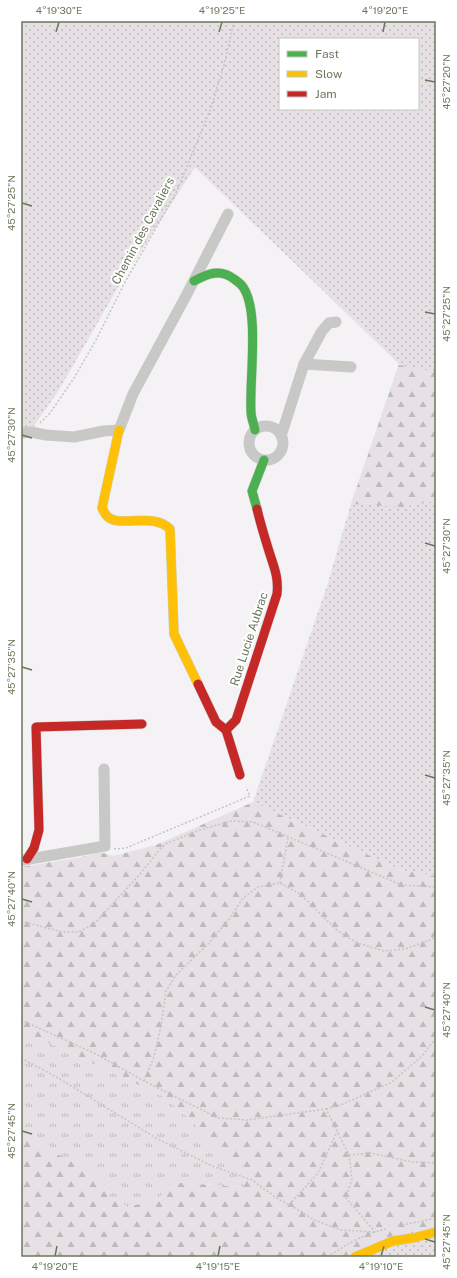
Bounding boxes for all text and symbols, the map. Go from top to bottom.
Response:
text: 4°19'30"E [36,4,82,16]
text: 4°19'25"E [199,4,245,16]
text: 4°19'20"E [362,4,408,16]
legend [279,38,419,110]
text: Fast [315,47,340,61]
text: 45°27'20"N [440,54,452,110]
text: Slow [315,67,343,81]
text: Jam [315,87,337,101]
text: 45°27'25"N [5,175,17,231]
street label: Chemin des Cavaliers [109,175,177,287]
text: 45°27'25"N [440,286,452,342]
text: 45°27'30"N [5,407,17,463]
text: 45°27'30"N [440,518,452,574]
street label: Rue Lucie Aubrac [227,590,271,688]
text: 45°27'35"N [5,639,17,695]
text: 45°27'35"N [440,750,452,806]
text: 45°27'40"N [5,871,17,927]
text: 45°27'40"N [440,982,452,1038]
text: 45°27'45"N [5,1103,17,1159]
text: 45°27'45"N [440,1214,452,1270]
text: 4°19'20"E [32,1260,78,1272]
text: 4°19'15"E [196,1260,240,1272]
text: 4°19'10"E [359,1260,403,1272]

